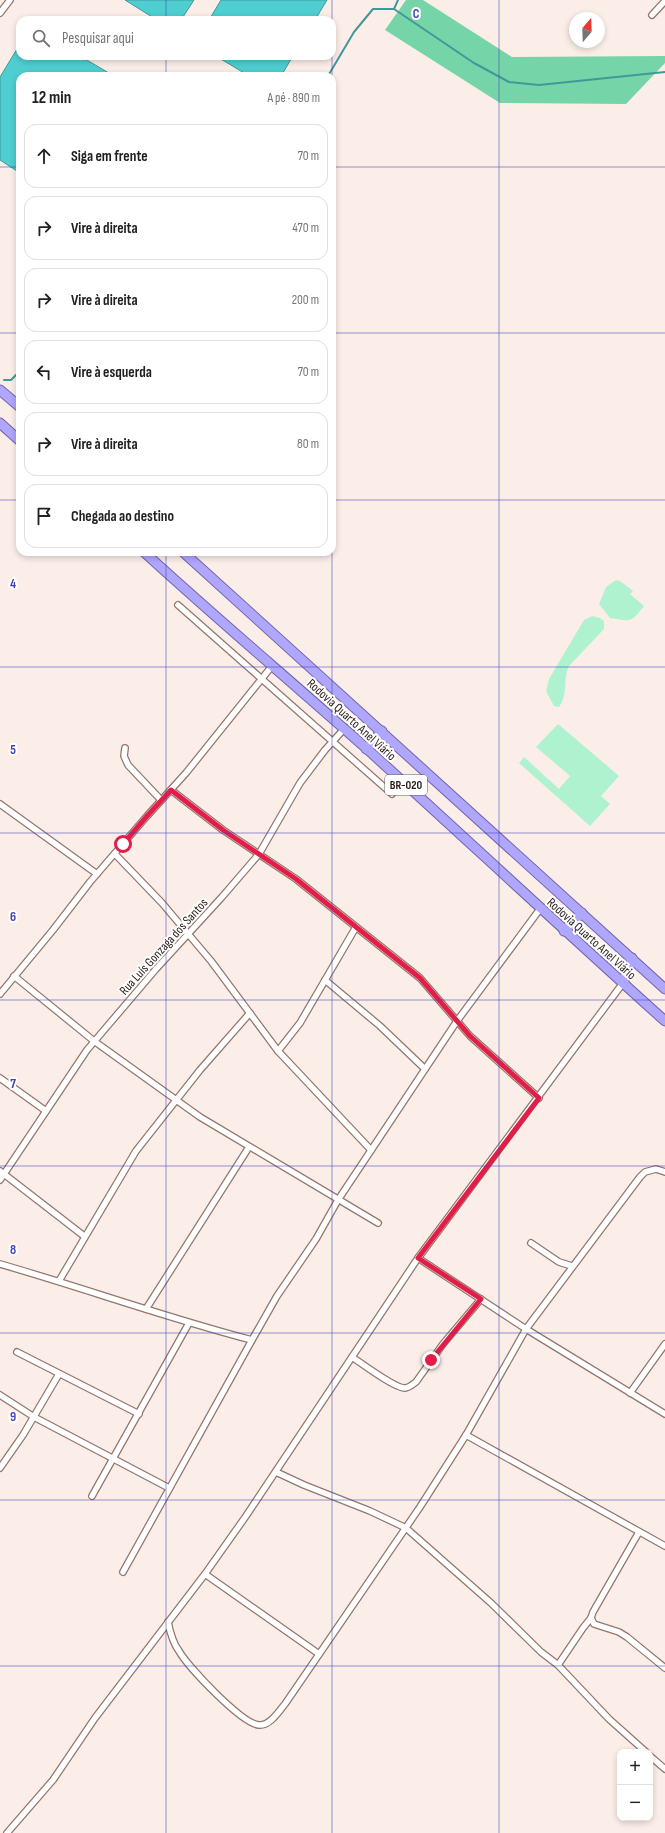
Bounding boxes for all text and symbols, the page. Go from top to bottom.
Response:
text: C [413,6,420,22]
north arrow [569,12,605,48]
search box [16,16,336,60]
icon: search [30,27,52,49]
text: Pesquisar aqui [62,29,134,48]
text: 12 min [32,88,71,108]
text: A pé · 890 m [267,90,320,106]
icon: ahead [33,145,55,167]
text: Siga em frente [71,147,148,166]
text: 70 m [298,148,319,164]
icon: right [33,217,55,239]
text: Vire à direita [71,219,138,238]
text: 470 m [292,220,319,236]
icon: right [33,289,55,311]
text: Vire à direita [71,291,138,310]
text: 200 m [292,292,319,308]
icon: left [33,361,55,383]
text: Vire à esquerda [71,363,152,382]
text: 70 m [298,364,319,380]
icon: right [33,433,55,455]
text: Vire à direita [71,435,138,454]
text: 80 m [297,436,319,452]
icon: arrive [33,505,55,527]
text: Chegada ao destino [71,507,174,526]
text: 4 [10,576,16,592]
street label: Rodovia Quarto Anel Viário [303,676,399,764]
text: 5 [10,742,16,758]
road number: BR-020 [385,775,427,795]
route start [114,835,132,853]
street label: Rua Luís Gonzaga dos Santos [116,895,212,998]
street label: Rodovia Quarto Anel Viário [543,895,639,983]
text: 6 [10,909,16,925]
text: 7 [10,1076,16,1092]
text: 8 [10,1242,16,1258]
route end [422,1351,440,1369]
text: 9 [10,1409,16,1425]
map controls [617,1749,653,1821]
button: + [617,1749,653,1785]
button: − [617,1785,653,1821]

